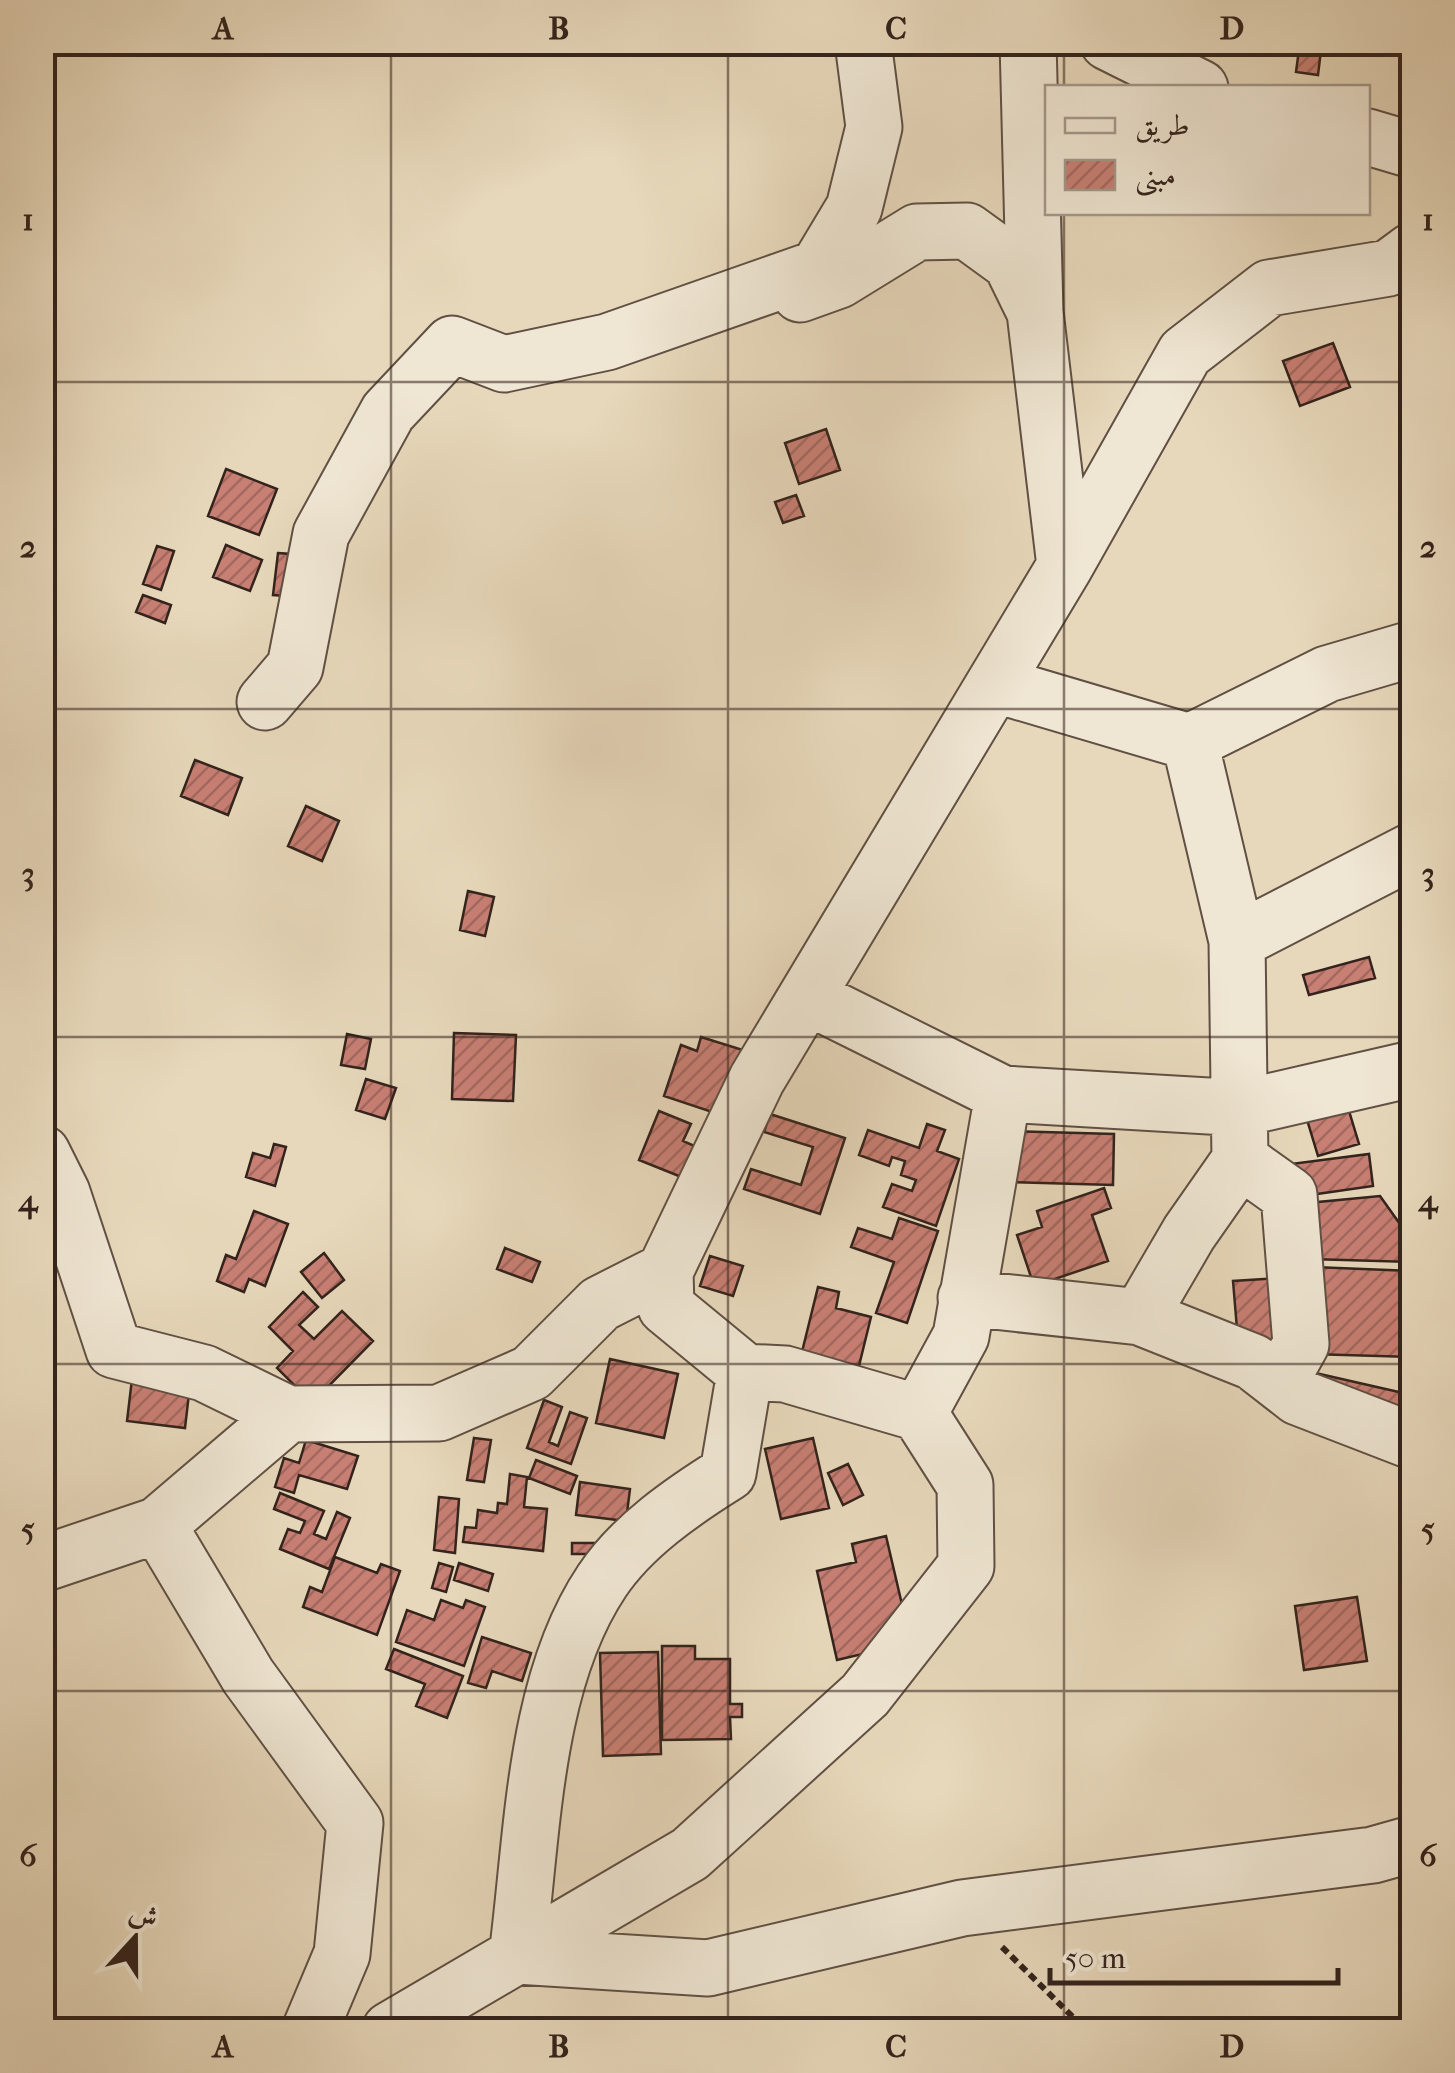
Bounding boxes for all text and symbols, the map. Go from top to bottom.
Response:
text: A [211,10,235,47]
text: B [549,10,569,47]
text: C [885,10,907,47]
text: D [1220,10,1244,47]
legend [1045,85,1370,215]
text: طريق [1135,108,1190,144]
text: مبنى [1135,158,1176,197]
text: 1 [22,201,34,238]
text: 1 [1422,201,1434,238]
text: 2 [20,528,36,565]
text: 2 [1420,528,1436,565]
text: 3 [21,855,35,892]
text: 3 [1421,855,1435,892]
text: 4 [18,1182,40,1220]
text: 4 [1418,1182,1440,1220]
text: 5 [21,1510,35,1547]
text: 5 [1421,1510,1435,1547]
text: 6 [19,1837,37,1874]
text: 6 [1419,1837,1437,1874]
north arrow [85,1888,185,1988]
text: ش [125,1895,163,1936]
scale bar [1050,1923,1338,1985]
text: 50 m [1065,1941,1126,1976]
text: A [211,2028,235,2065]
text: B [549,2028,569,2065]
text: C [885,2028,907,2065]
text: D [1220,2028,1244,2065]

